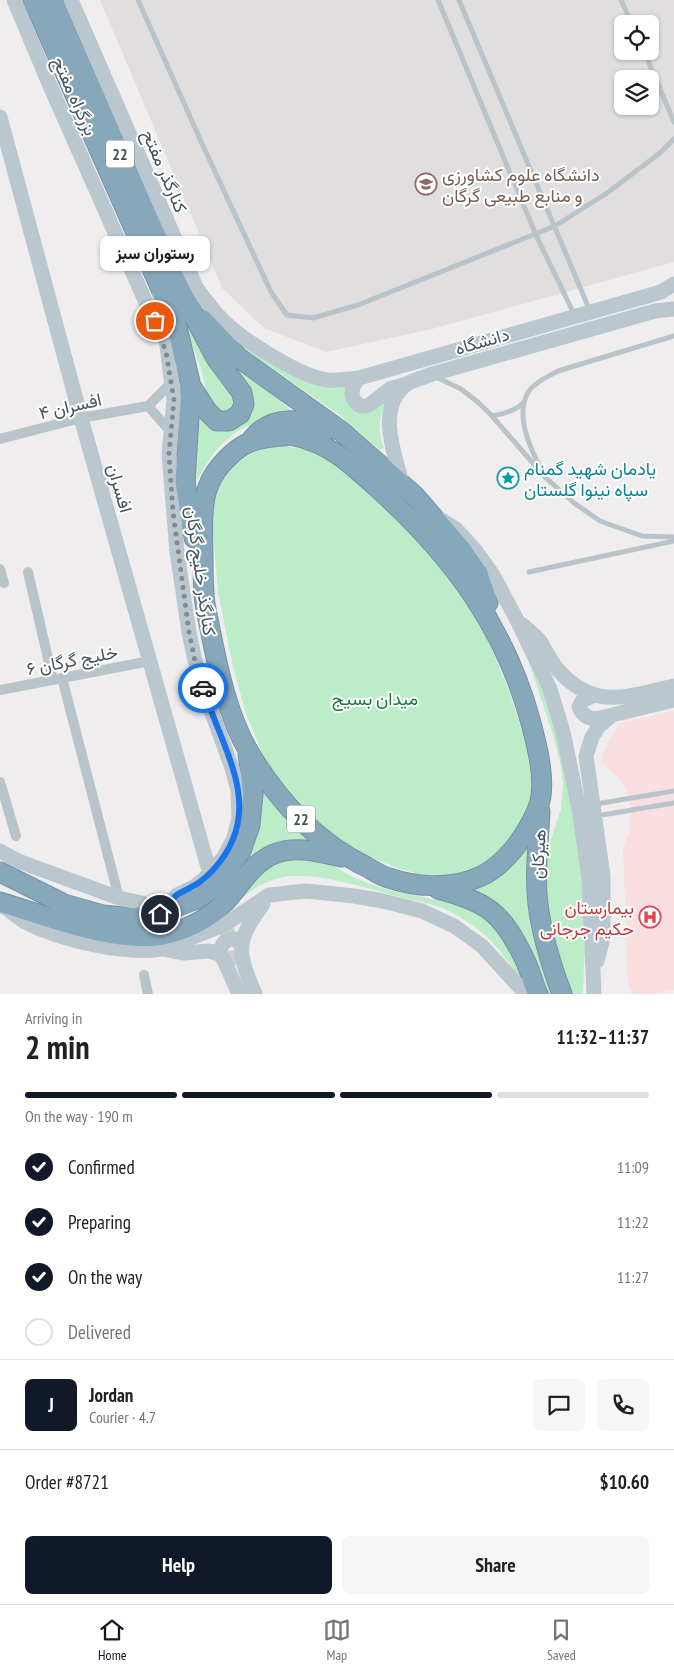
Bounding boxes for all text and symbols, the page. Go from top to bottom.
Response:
map controls [614,15,659,115]
button: locate [614,15,659,60]
street label: بزرگراه مفتح [47,53,103,139]
button: layers [614,70,659,115]
street label: کنارگذر مفتح [136,126,193,216]
road number: 22 [106,140,134,168]
place label: دانشگاه علوم کشاورزی و منابع طبیعی گرگان [442,163,600,208]
school or university icon: دانشگاه علوم کشاورزی و منابع طبیعی گرگان [414,172,438,196]
callout: رستوران سبز [100,236,210,271]
text: رستوران سبز [116,243,194,263]
pin [134,300,176,342]
icon: bag [141,307,169,335]
street label: دانشگاه [452,322,512,360]
street label: افسران ۴ [36,388,104,424]
place label: یادمان شهید گمنام سپاه نینوا گلستان [524,457,656,502]
street label: افسران [102,461,138,515]
place icon: یادمان شهید گمنام سپاه نینوا گلستان [496,466,520,490]
street label: کنارگذر خلیج گرگان [180,505,221,637]
street label: خلیج گرگان ۶ [25,640,120,681]
courier [178,663,228,713]
icon: car [189,674,217,702]
park label: میدان بسیج [332,687,418,711]
road number: 22 [287,806,315,832]
street label: هیرکان [525,829,551,879]
pin [139,893,181,935]
place label: بیمارستان حکیم جرجانی [540,896,634,941]
icon: home [146,900,174,928]
hospital icon: بیمارستان حکیم جرجانی [638,905,662,929]
text: Arriving in [25,1008,82,1028]
text: 11:32–11:37 [556,1025,649,1049]
text: 2 min [25,1026,90,1068]
text: On the way · 190 m [25,1106,133,1126]
icon: check [25,1153,53,1181]
text: Confirmed [68,1155,135,1179]
text: 11:09 [617,1157,649,1177]
icon: check [25,1208,53,1236]
text: Preparing [68,1210,131,1234]
text: 11:22 [617,1212,649,1232]
icon: check [25,1263,53,1291]
text: On the way [68,1265,142,1289]
text: 11:27 [617,1267,649,1287]
text: Delivered [68,1320,131,1344]
button: chat [533,1379,585,1431]
button: phone [597,1379,649,1431]
text: Jordan [89,1383,133,1407]
text: J [48,1393,54,1417]
text: Courier · 4.7 [89,1407,156,1427]
text: Order #8721 [25,1470,109,1494]
text: $10.60 [600,1470,649,1494]
button: Help [25,1536,332,1594]
button: Share [342,1536,649,1594]
tab: Home [98,1616,127,1664]
tab: Map [323,1616,351,1664]
tab: Saved [547,1616,576,1664]

